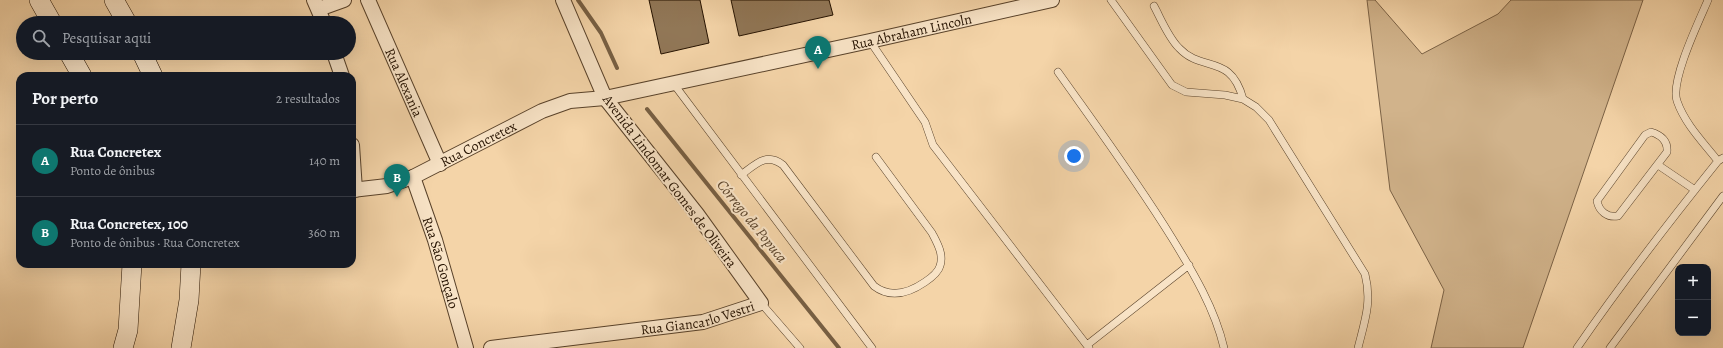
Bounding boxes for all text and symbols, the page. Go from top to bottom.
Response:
street label: Rua Abraham Lincoln [850,9,974,55]
search box [16,16,356,60]
icon: search [30,27,52,49]
text: Pesquisar aqui [62,28,151,48]
pin: A [805,36,831,69]
street label: Rua Alexania [380,45,427,120]
text: Por perto [32,87,98,110]
text: 2 resultados [276,90,340,107]
street label: Avenida Lindomar Gomes de Oliveira [598,90,741,272]
street label: Rua Concretex [437,117,520,171]
text: Rua Concretex [70,142,161,162]
your location [1064,146,1084,166]
text: A [41,152,49,169]
text: 140 m [309,152,340,169]
text: Ponto de ônibus [70,162,155,179]
pin: B [384,164,410,197]
water label: Córrego da Popuca [712,175,792,267]
text: Rua Concretex, 100 [70,214,188,234]
street label: Rua São Gonçalo [418,214,463,311]
text: B [41,224,49,241]
text: 360 m [308,224,340,241]
text: Ponto de ônibus · Rua Concretex [70,234,240,251]
map controls [1675,264,1711,336]
button: + [1675,264,1711,300]
street label: Rua Giancarlo Vestri [640,297,757,340]
button: − [1675,300,1711,336]

